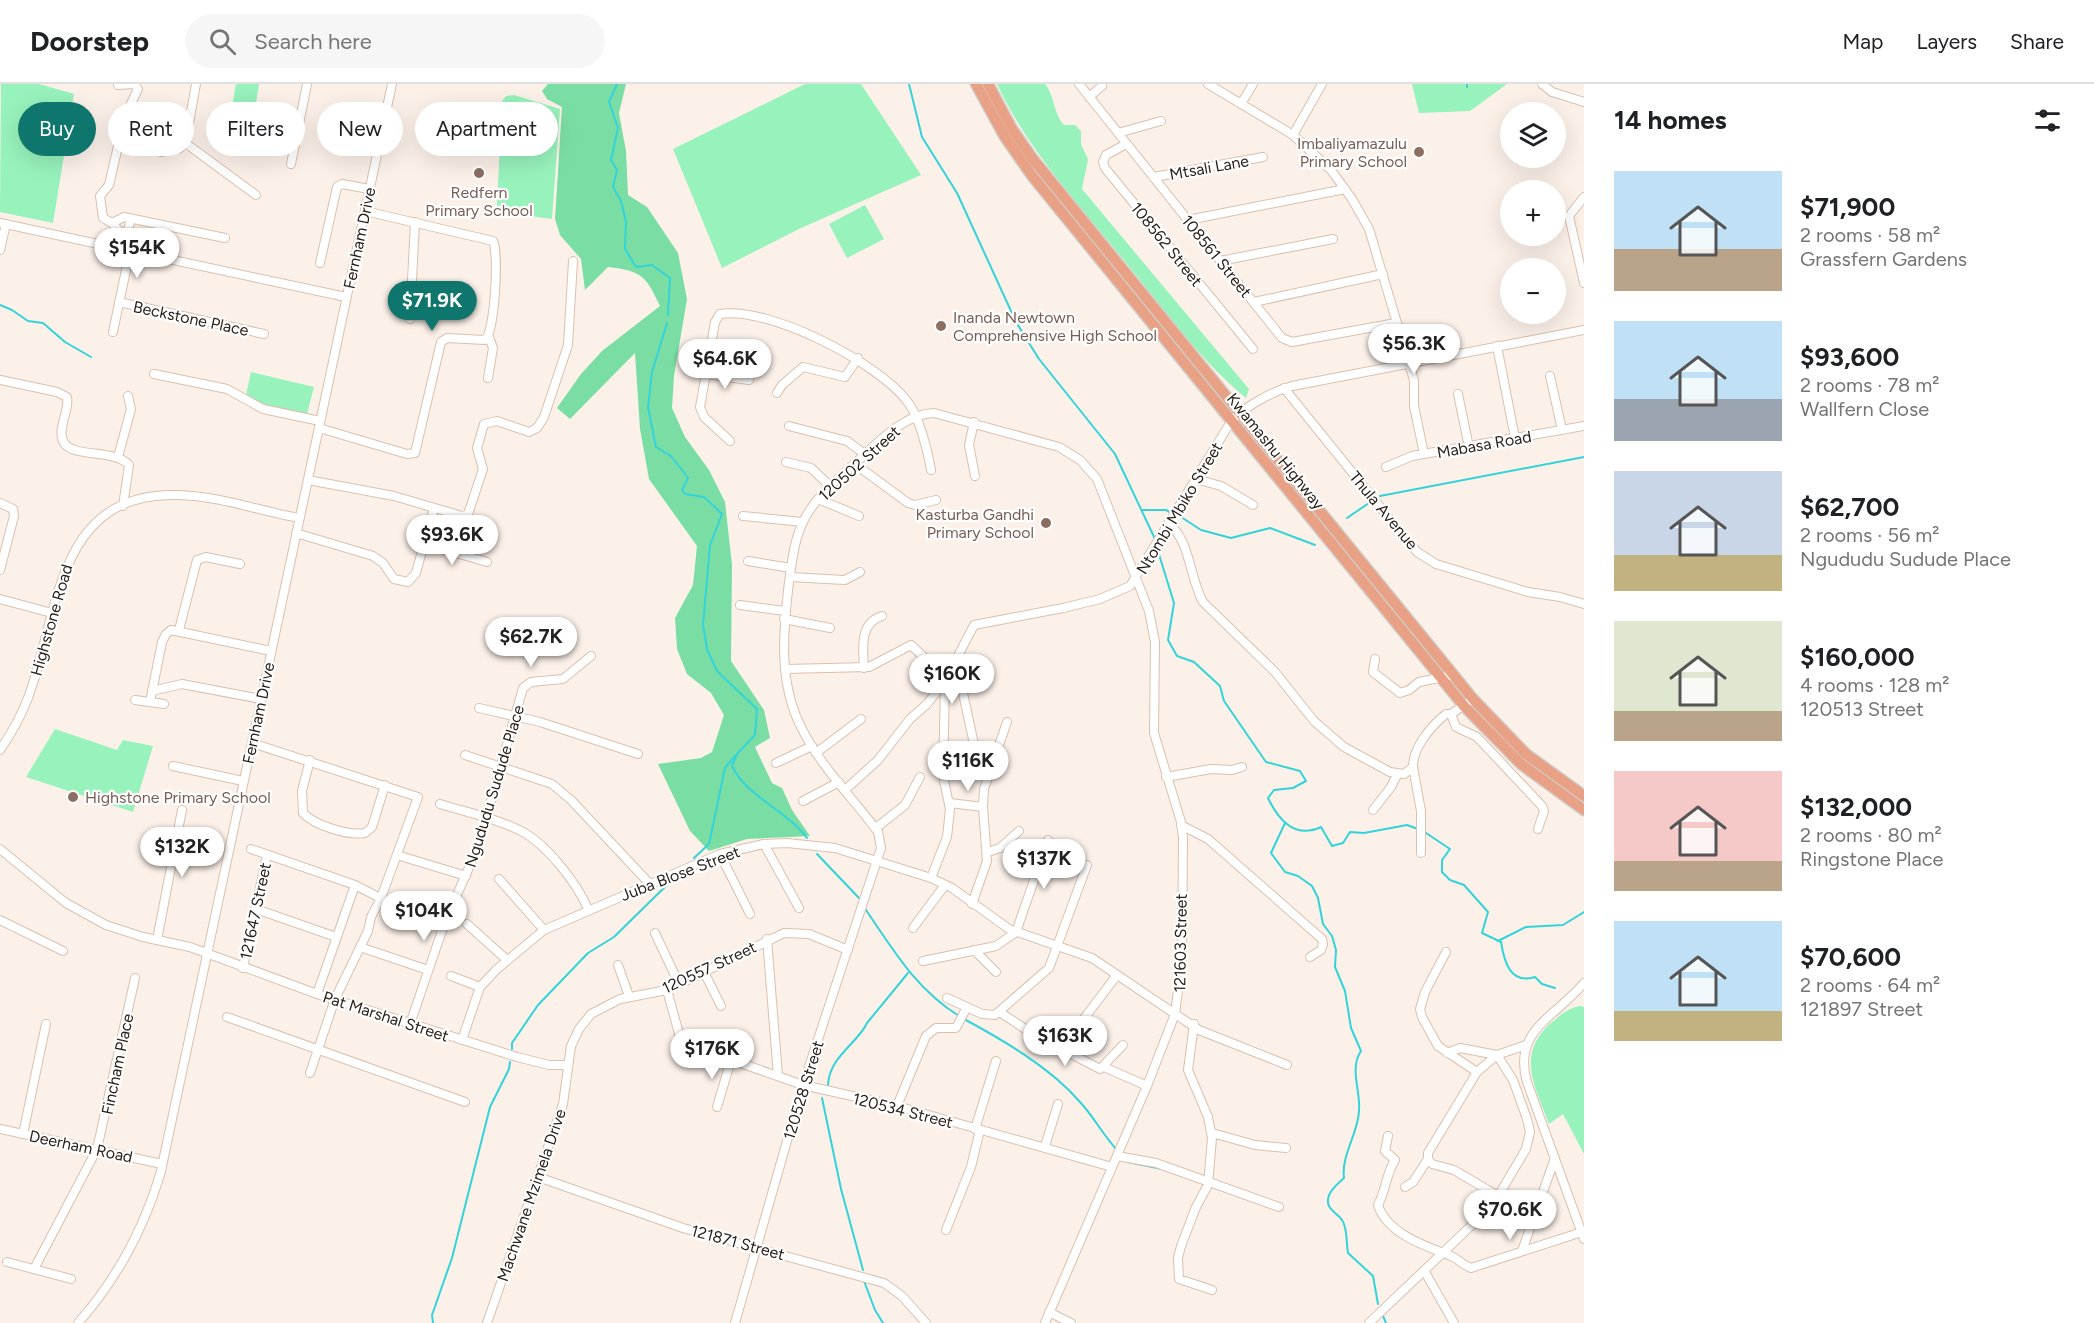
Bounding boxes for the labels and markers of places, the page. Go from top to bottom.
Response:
place label: Imbaliyamazulu Primary School [1297,134,1407,171]
marker: Imbaliyamazulu Primary School [1412,145,1426,159]
marker: Redfern Primary School [472,166,486,180]
place label: Redfern Primary School [425,183,533,220]
pin: $154K [95,228,179,279]
pin: $71.9K [383,281,481,332]
place label: Inanda Newtown Comprehensive High School [953,308,1157,345]
marker: Inanda Newtown Comprehensive High School [934,319,948,333]
pin: $56.3K [1365,324,1463,375]
pin: $64.6K [676,339,774,390]
place label: Kasturba Gandhi Primary School [916,505,1034,542]
pin: $93.6K [403,515,501,566]
marker: Kasturba Gandhi Primary School [1039,516,1053,530]
pin: $62.7K [482,617,580,668]
pin: $160K [910,654,994,705]
pin: $116K [926,741,1010,792]
place label: Highstone Primary School [85,788,271,807]
marker: Highstone Primary School [66,790,80,804]
pin: $132K [140,827,224,878]
pin: $137K [1002,839,1086,890]
pin: $104K [382,891,466,942]
pin: $163K [1023,1016,1107,1067]
pin: $176K [670,1029,754,1080]
pin: $70.6K [1461,1190,1559,1241]

